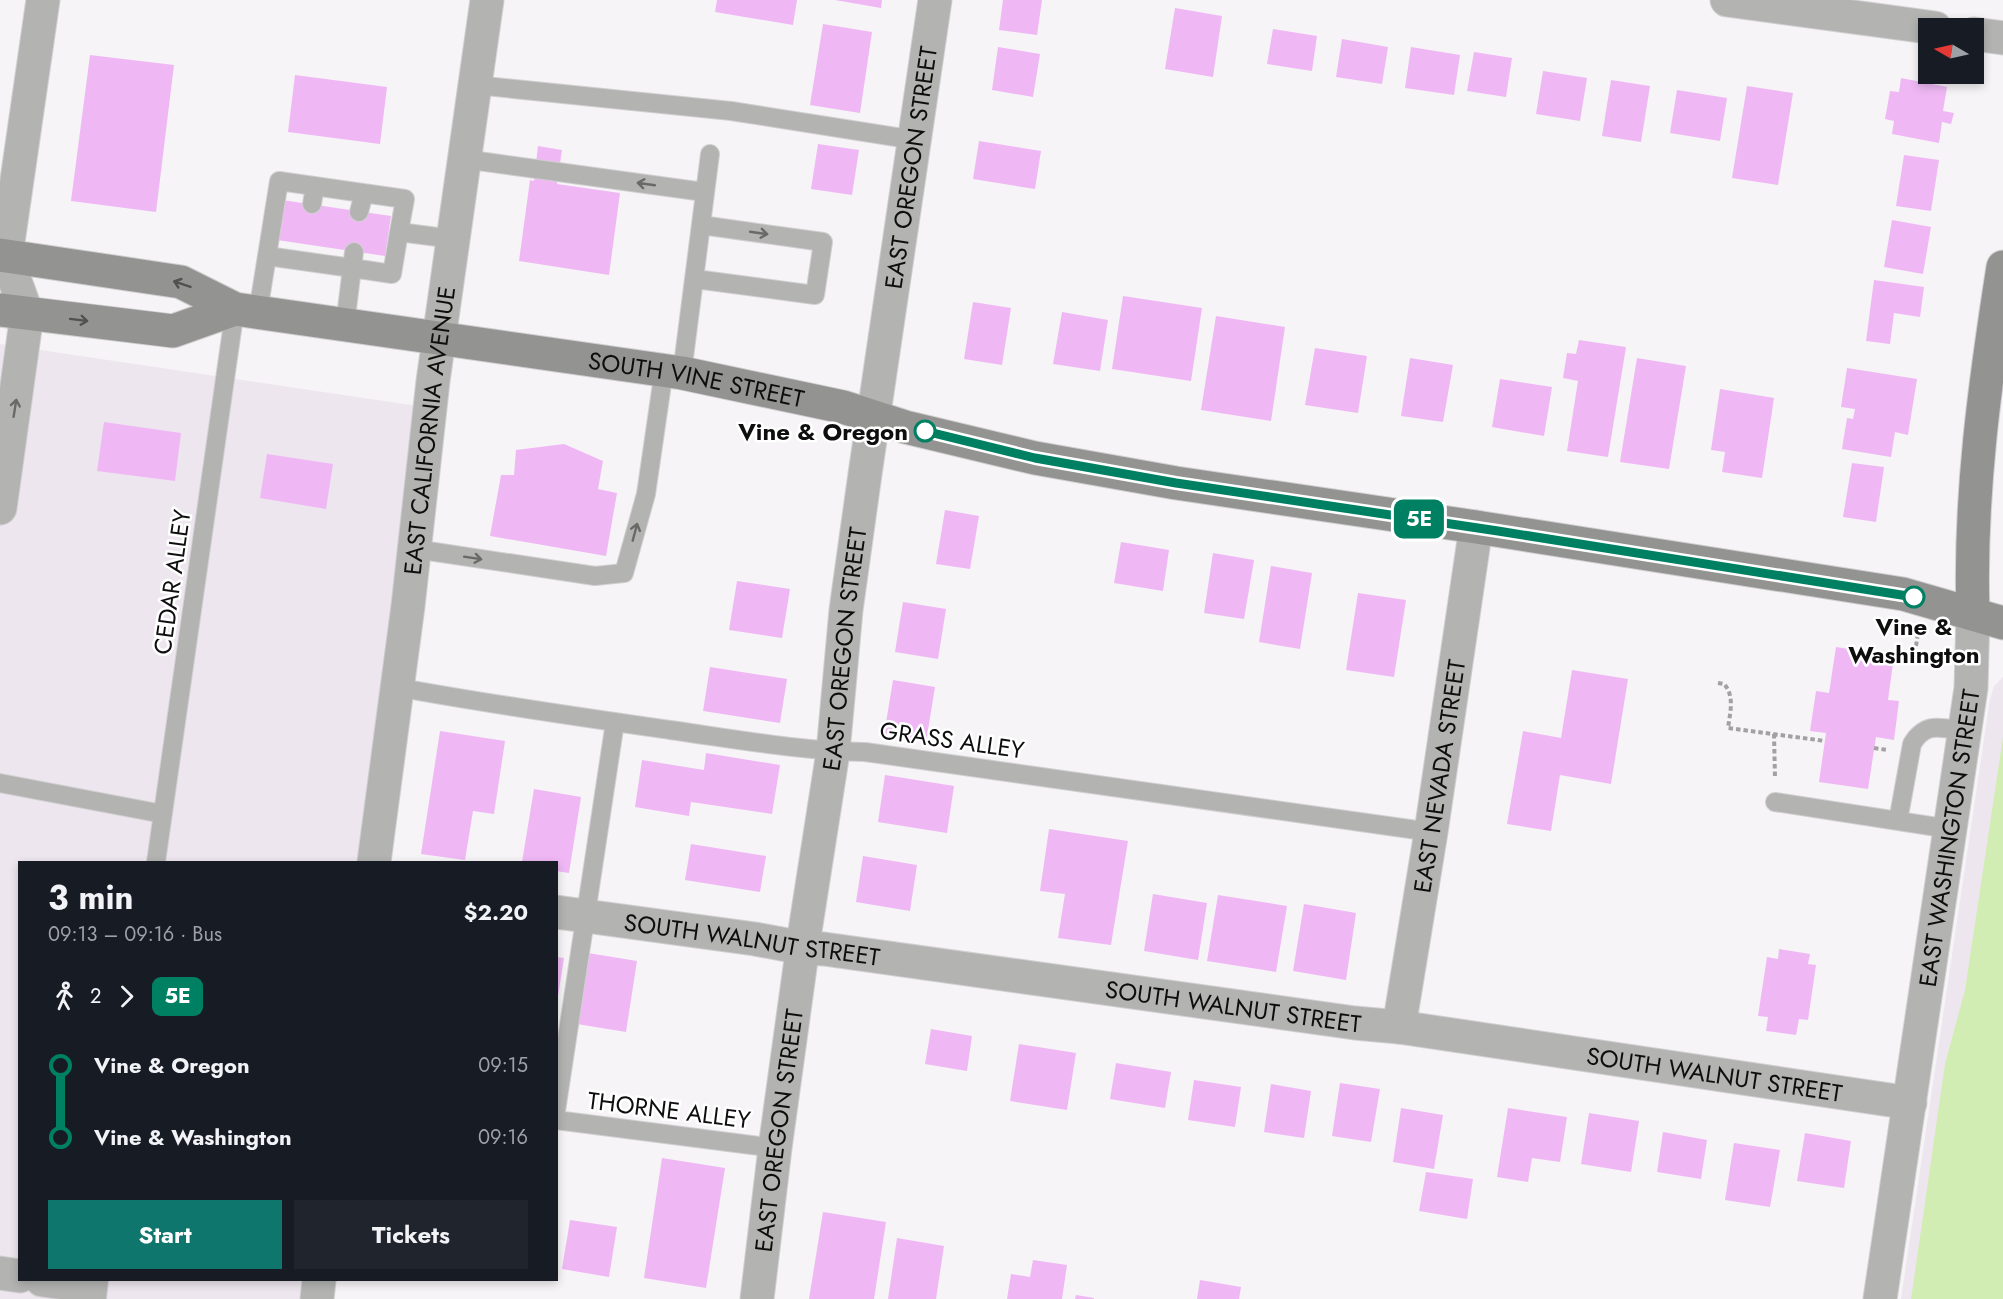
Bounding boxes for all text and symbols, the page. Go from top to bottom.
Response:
north arrow [1918,18,1984,84]
map controls [1918,18,1984,84]
street label: EAST OREGON STREET [875,44,945,291]
one-way arrow [637,179,657,190]
one-way arrow [748,227,768,238]
one-way arrow [173,278,192,289]
street label: EAST CALIFORNIA AVENUE [394,284,464,577]
one-way arrow [68,315,88,326]
street label: SOUTH VINE STREET [586,342,807,416]
one-way arrow [9,399,20,419]
place label: Vine & Oregon [737,414,908,449]
marker: Vine & Oregon [914,420,936,442]
line badge: 5E [1392,500,1446,538]
text: 5E [1406,504,1432,534]
street label: CEDAR ALLEY [145,507,200,657]
one-way arrow [630,523,641,542]
street label: EAST OREGON STREET [813,525,875,773]
one-way arrow [462,553,482,564]
marker: Vine & Washington [1903,586,1925,608]
place label: Vine & Washington [1848,609,1980,672]
street label: EAST NEVADA STREET [1404,657,1474,895]
street label: EAST WASHINGTON STREET [1909,687,1988,989]
street label: GRASS ALLEY [878,713,1027,768]
text: 3 min [48,874,134,921]
text: $2.20 [464,896,528,928]
street label: SOUTH WALNUT STREET [622,904,882,974]
text: 09:13 – 09:16 · Bus [48,920,222,949]
street label: SOUTH WALNUT STREET [1103,971,1363,1041]
icon: walk [48,980,81,1013]
icon: forward [110,980,143,1013]
text: 5E [164,981,191,1011]
text: 2 [90,982,101,1011]
street label: EAST OREGON STREET [745,1007,812,1254]
street label: SOUTH WALNUT STREET [1584,1038,1845,1110]
text: Vine & Oregon [94,1049,250,1081]
text: 09:15 [478,1051,528,1080]
street label: THORNE ALLEY [586,1083,753,1137]
text: Vine & Washington [94,1121,292,1153]
text: 09:16 [478,1123,528,1152]
button: Start [48,1200,282,1269]
button: Tickets [294,1200,528,1269]

